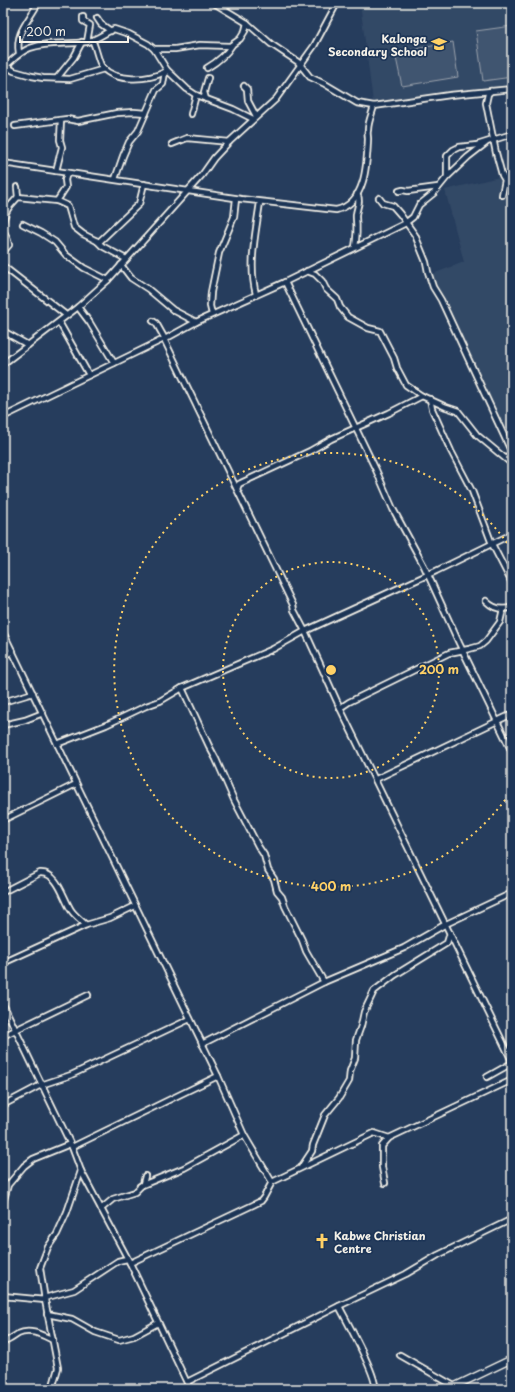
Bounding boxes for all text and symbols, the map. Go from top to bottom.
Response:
scale bar [20,18,128,44]
text: 200 m [26,22,66,40]
place label: Kalonga Secondary School [328,30,428,60]
school or university icon: Kalonga Secondary School [430,35,448,53]
text: 200 m [419,660,459,678]
centre of rings [324,663,338,677]
text: 400 m [311,877,351,895]
place label: Kabwe Christian Centre [334,1227,426,1257]
church icon: Kabwe Christian Centre [313,1232,331,1250]

